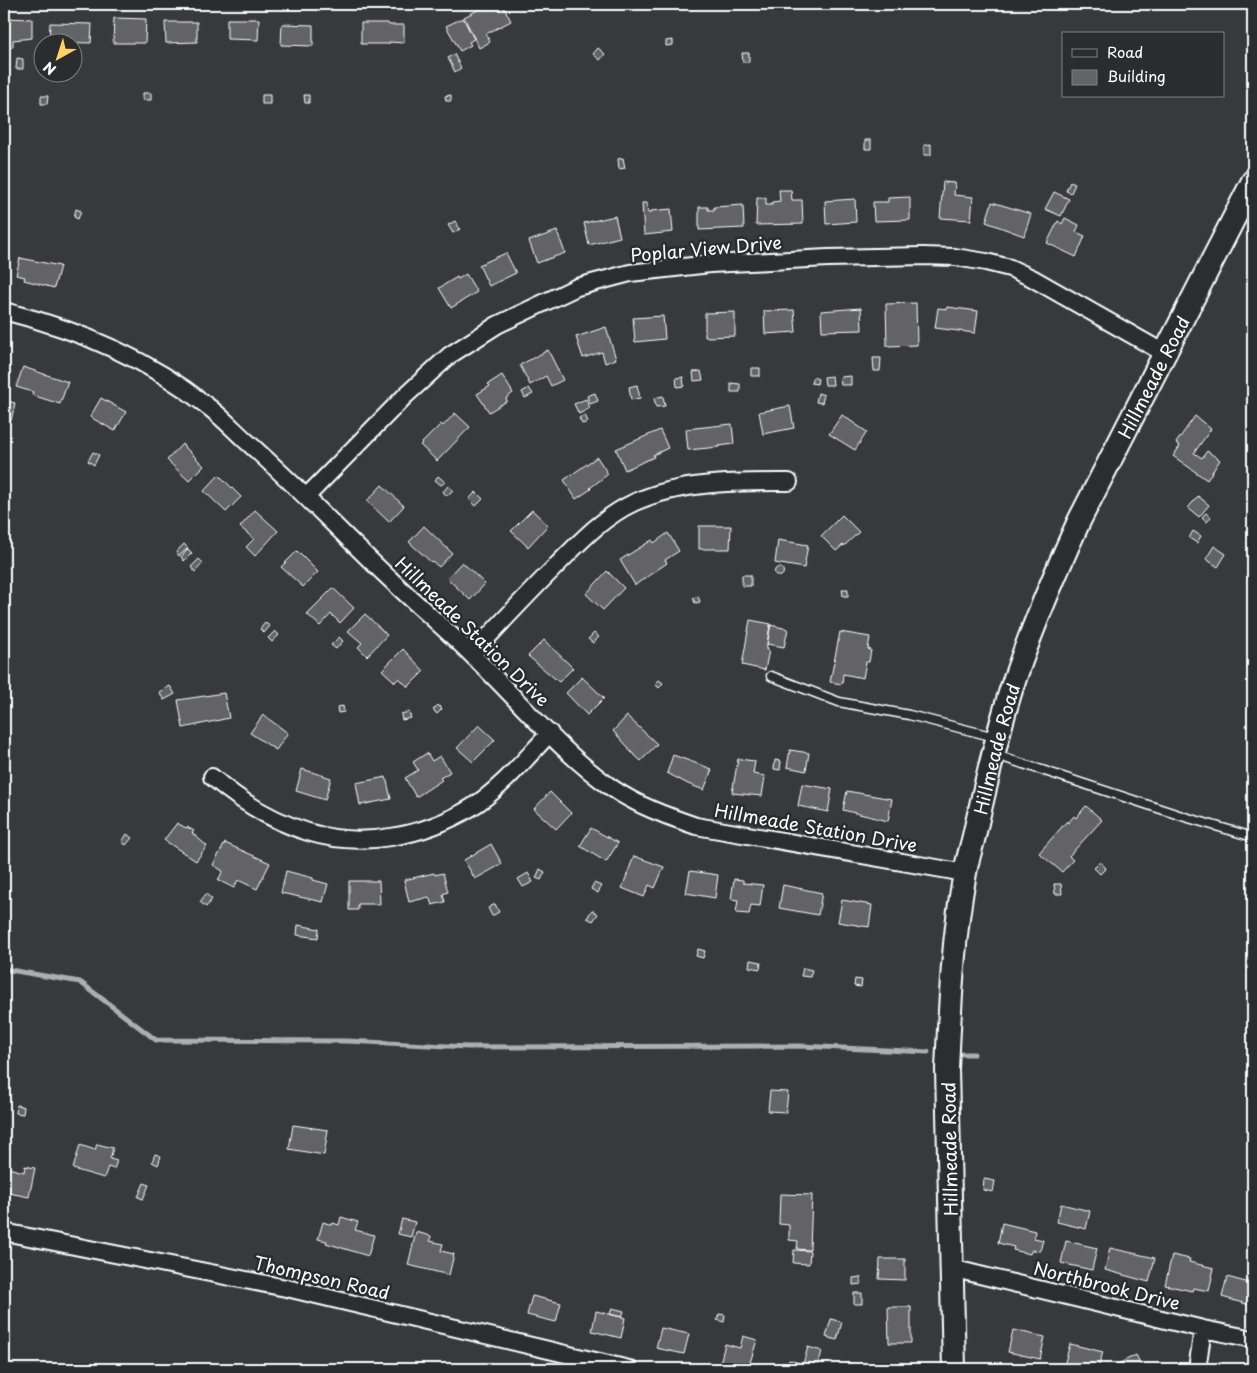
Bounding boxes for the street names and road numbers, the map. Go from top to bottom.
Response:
street label: Poplar View Drive [629,228,783,268]
street label: Hillmeade Road [1110,311,1195,443]
street label: Hillmeade Station Drive [390,550,556,712]
street label: Hillmeade Road [966,680,1026,817]
street label: Hillmeade Station Drive [712,796,920,858]
street label: Hillmeade Road [934,1082,964,1216]
street label: Thompson Road [251,1248,393,1306]
street label: Northbrook Drive [1031,1254,1183,1316]

